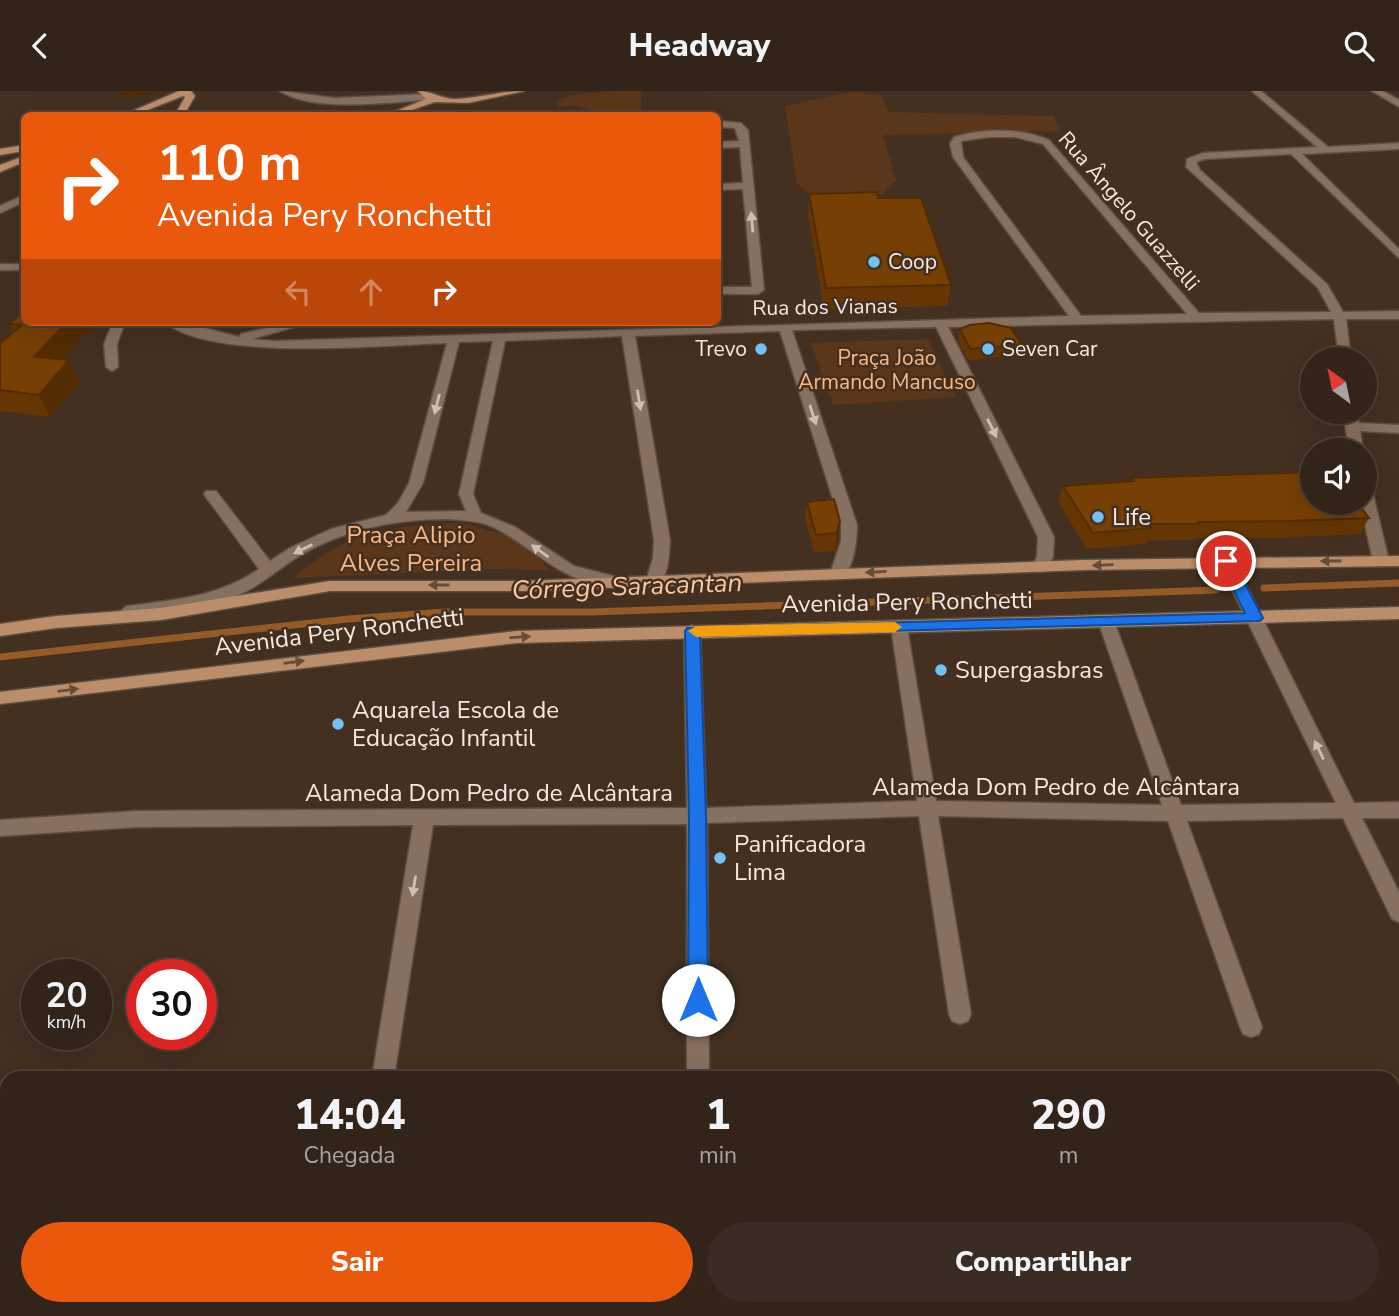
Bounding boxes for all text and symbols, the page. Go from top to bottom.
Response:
text: Headway [629,24,770,67]
icon: back [21,27,59,65]
icon: search [1340,27,1378,65]
street label: Rua Ângelo Guazzelli [1052,126,1206,296]
text: 110 m [157,130,301,197]
icon: right [42,140,133,231]
text: Avenida Pery Ronchetti [157,194,492,237]
one-way arrow [746,211,757,233]
place label: Coop [888,248,937,276]
marker: Coop [866,254,882,270]
icon: left [279,273,317,311]
icon: ahead [352,273,390,311]
icon: right [425,273,463,311]
street label: Rua dos Vianas [752,292,898,322]
place label: Trevo [695,335,747,363]
place label: Seven Car [1002,335,1098,363]
marker: Trevo [753,341,769,357]
marker: Seven Car [980,341,996,357]
park label: Praça João Armando Mancuso [798,344,976,396]
north arrow [1300,347,1377,423]
map controls [1300,347,1377,515]
one-way arrow [634,389,645,411]
one-way arrow [431,393,442,415]
one-way arrow [809,405,819,426]
one-way arrow [987,418,998,438]
button: sound [1300,438,1377,515]
place label: Life [1112,501,1151,533]
marker: Life [1090,509,1106,525]
park label: Praça Alipio Alves Pereira [340,519,482,579]
pin [1196,531,1256,591]
icon: arrive [1207,542,1245,580]
one-way arrow [293,543,313,554]
one-way arrow [531,545,549,559]
one-way arrow [1320,555,1342,567]
one-way arrow [1092,559,1114,570]
water label: Córrego Saracantan [511,565,743,608]
one-way arrow [865,567,887,578]
one-way arrow [428,579,450,591]
street label: Avenida Pery Ronchetti [781,584,1033,620]
street label: Avenida Pery Ronchetti [212,601,466,663]
one-way arrow [509,631,531,642]
place label: Supergasbras [955,654,1103,686]
one-way arrow [283,656,305,667]
marker: Supergasbras [933,662,949,678]
one-way arrow [57,684,79,695]
place label: Aquarela Escola de Educação Infantil [352,694,559,754]
marker: Aquarela Escola de Educação Infantil [330,716,346,732]
one-way arrow [1313,740,1324,760]
street label: Alameda Dom Pedro de Alcântara [872,771,1240,803]
street label: Alameda Dom Pedro de Alcântara [305,777,673,809]
place label: Panificadora Lima [734,828,866,888]
marker: Panificadora Lima [712,850,728,866]
one-way arrow [408,875,419,897]
speed limit sign: 30 [126,959,217,1050]
position arrow [661,963,735,1037]
text: 20 [45,972,88,1019]
text: km/h [47,1010,86,1034]
text: 14:04 [294,1087,405,1144]
text: 1 [705,1087,731,1144]
text: 290 [1031,1087,1106,1144]
text: Chegada [303,1140,396,1171]
text: min [699,1140,737,1171]
text: m [1059,1140,1078,1171]
button: Sair [21,1222,693,1302]
button: Compartilhar [707,1222,1379,1302]

